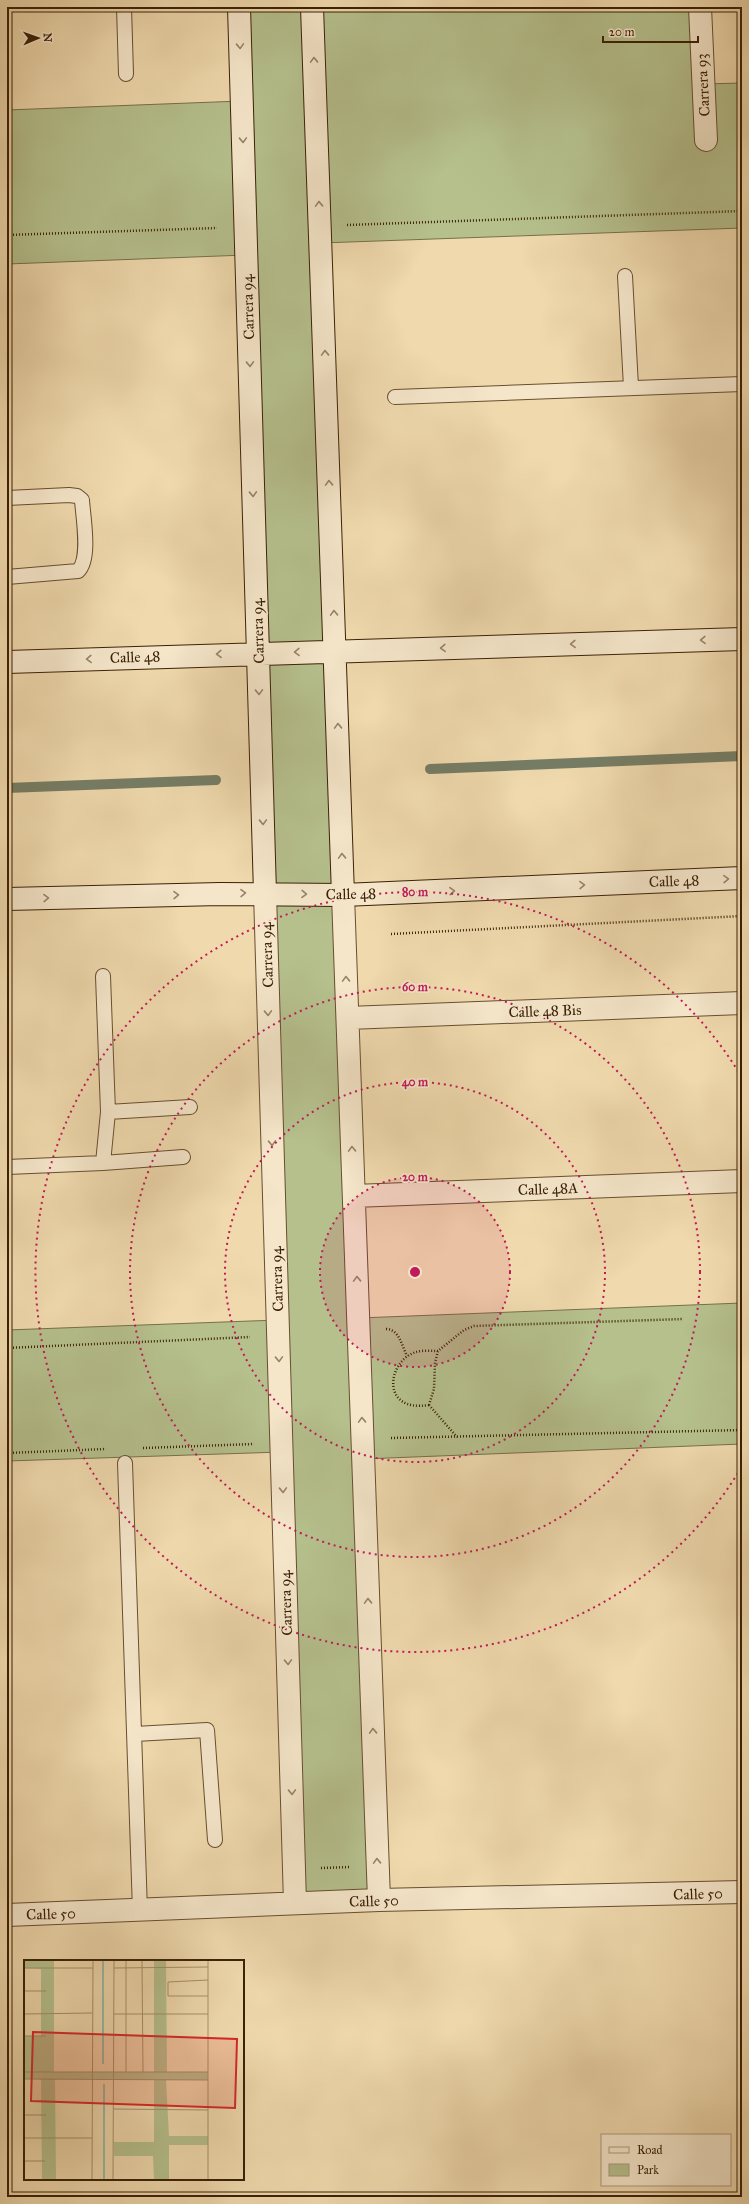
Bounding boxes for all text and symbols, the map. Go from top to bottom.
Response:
north arrow [18,18,58,58]
scale bar [603,18,698,44]
text: 20 m [609,25,635,39]
text: N [41,33,54,43]
one-way arrow [236,43,244,49]
street label: Carrera 93 [692,53,714,117]
one-way arrow [310,57,319,63]
one-way arrow [239,137,247,143]
one-way arrow [315,201,324,207]
street label: Carrera 94 [238,273,258,340]
one-way arrow [320,350,329,356]
one-way arrow [245,361,254,367]
one-way arrow [325,480,333,486]
one-way arrow [249,491,258,497]
street label: Carrera 94 [248,597,268,664]
one-way arrow [329,610,338,616]
one-way arrow [700,636,706,644]
one-way arrow [570,640,576,649]
one-way arrow [440,644,446,653]
street label: Calle 48 [109,647,161,667]
one-way arrow [294,648,300,657]
one-way arrow [216,650,222,659]
one-way arrow [86,655,92,663]
one-way arrow [255,689,264,695]
one-way arrow [333,723,342,729]
one-way arrow [259,819,267,825]
one-way arrow [338,853,346,859]
street label: Calle 48 [648,871,700,891]
one-way arrow [723,875,729,883]
one-way arrow [579,881,585,890]
street label: Calle 48 [326,885,376,903]
text: 80 m [402,885,429,899]
one-way arrow [449,887,455,895]
one-way arrow [240,889,246,897]
one-way arrow [301,890,307,898]
one-way arrow [173,891,179,899]
one-way arrow [43,894,49,902]
street label: Carrera 94 [257,921,277,988]
one-way arrow [342,976,351,982]
text: 60 m [402,980,429,994]
street label: Calle 48 Bis [508,1001,582,1021]
one-way arrow [264,1010,273,1016]
text: 40 m [402,1075,429,1090]
one-way arrow [268,1140,277,1146]
one-way arrow [348,1146,357,1152]
text: 20 m [402,1170,429,1184]
street label: Calle 48A [517,1179,579,1199]
street label: Carrera 94 [267,1245,287,1312]
centre of rings [408,1265,422,1279]
one-way arrow [353,1276,361,1282]
one-way arrow [275,1356,283,1362]
one-way arrow [358,1417,366,1423]
one-way arrow [279,1487,287,1493]
street label: Carrera 94 [276,1569,296,1636]
one-way arrow [364,1598,372,1604]
one-way arrow [284,1659,292,1665]
one-way arrow [368,1728,377,1734]
one-way arrow [288,1789,296,1795]
one-way arrow [373,1858,381,1864]
street label: Calle 50 [673,1884,723,1904]
street label: Calle 50 [349,1891,399,1911]
street label: Calle 50 [26,1904,76,1924]
inset map [24,1960,244,2180]
legend [601,2134,731,2186]
text: Road [637,2143,663,2157]
text: Park [637,2163,659,2177]

